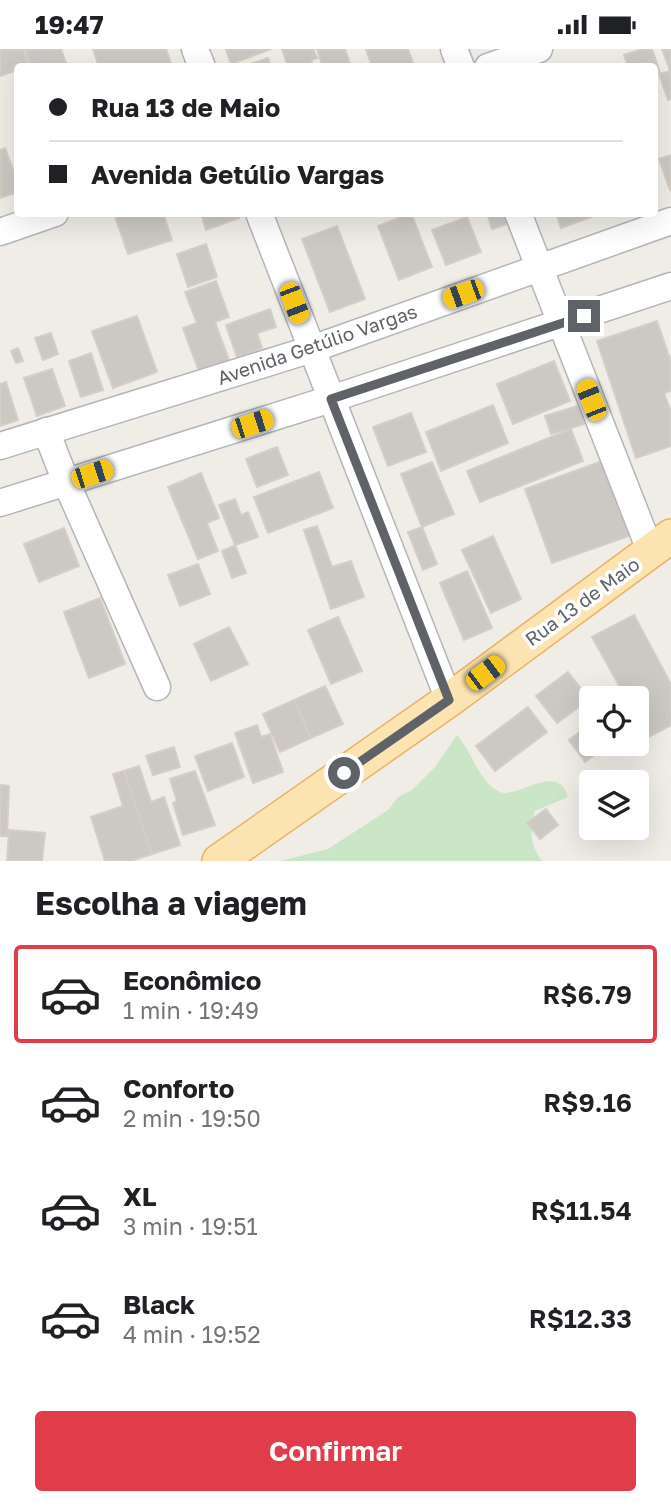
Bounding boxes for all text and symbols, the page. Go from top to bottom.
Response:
text: 19:47 [35,9,104,40]
text: Rua 13 de Maio [91,92,280,123]
text: Avenida Getúlio Vargas [91,159,384,190]
car [440,277,487,311]
car [277,280,312,326]
street label: Avenida Getúlio Vargas [214,299,420,389]
route end [568,300,600,332]
car [574,377,609,423]
car [229,408,276,440]
car [69,458,116,490]
street label: Rua 13 de Maio [520,552,644,650]
car [462,652,509,694]
map controls [579,686,649,840]
button: locate [579,686,649,756]
route start [328,757,360,789]
button: layers [579,770,649,840]
text: Escolha a viagem [35,884,307,922]
icon: car [39,963,102,1026]
text: Econômico [123,965,261,996]
text: R$6.79 [542,979,632,1010]
text: 1 min · 19:49 [123,996,259,1024]
icon: car [39,1071,102,1134]
text: Conforto [123,1073,234,1104]
text: R$9.16 [543,1087,632,1118]
text: 2 min · 19:50 [123,1104,261,1132]
icon: car [39,1179,102,1242]
text: XL [123,1181,157,1212]
text: R$11.54 [531,1195,632,1226]
text: 3 min · 19:51 [123,1212,258,1240]
icon: car [39,1287,102,1350]
text: Black [123,1289,195,1320]
text: R$12.33 [529,1303,632,1334]
text: 4 min · 19:52 [123,1320,261,1348]
button: Confirmar [35,1411,636,1491]

